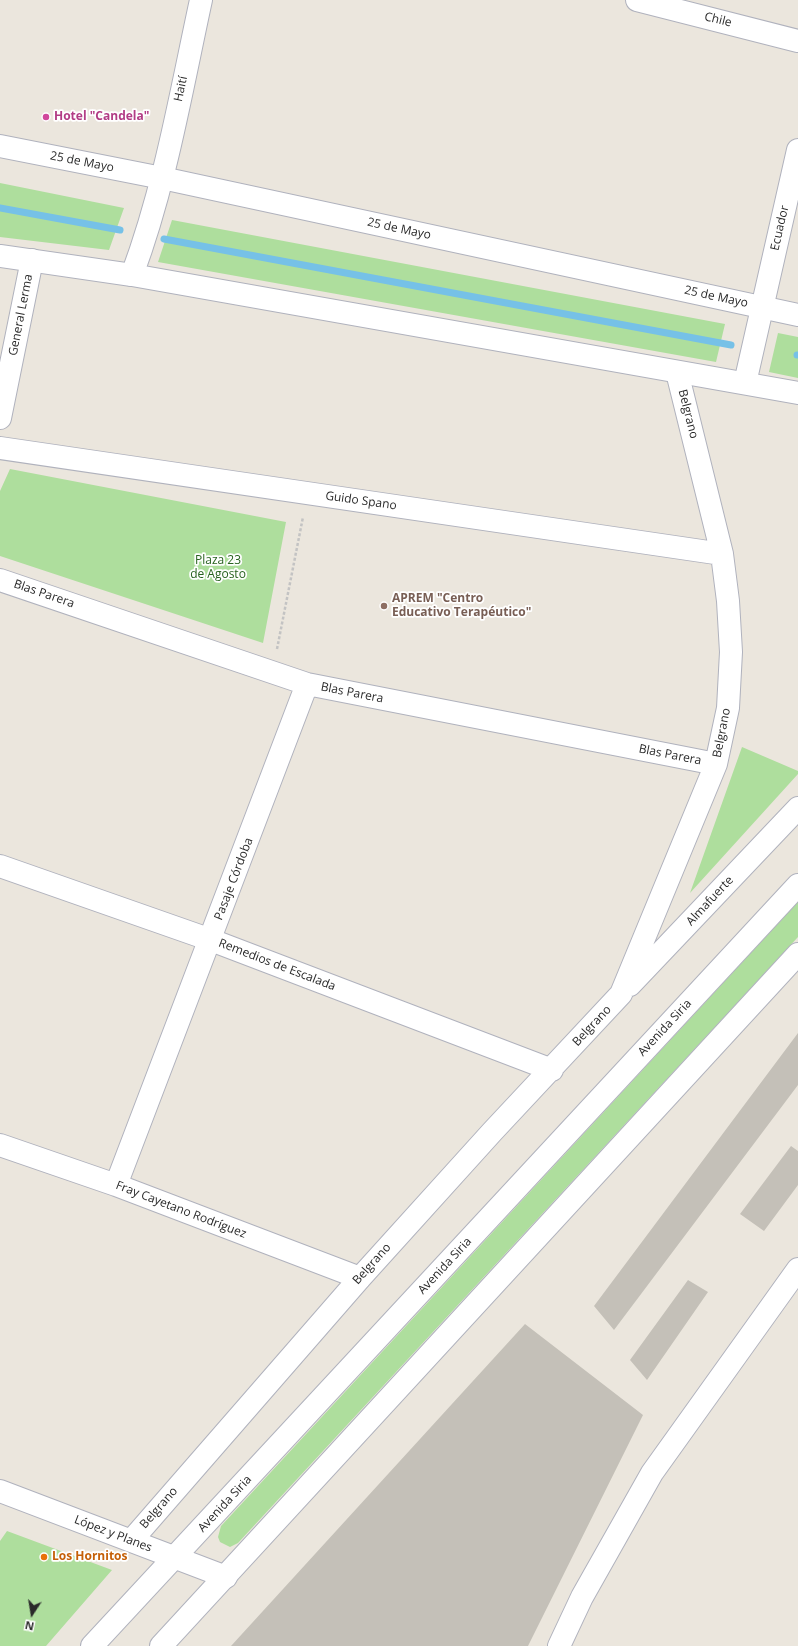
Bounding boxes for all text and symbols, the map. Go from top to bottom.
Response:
street label: Chile [703,10,733,30]
street label: Haití [171,75,191,103]
place label: Hotel "Candela" [54,110,149,124]
marker: Hotel "Candela" [41,112,51,122]
street label: 25 de Mayo [49,149,115,175]
street label: Ecuador [768,204,792,252]
street label: 25 de Mayo [366,215,432,243]
street label: General Lerma [6,273,36,357]
street label: 25 de Mayo [683,283,749,311]
street label: Belgrano [675,388,701,440]
street label: Guido Spano [324,489,398,513]
park label: Plaza 23 de Agosto [190,554,246,582]
street label: Blas Parera [12,577,76,611]
place label: APREM "Centro Educativo Terapéutico" [392,592,531,620]
marker: APREM "Centro Educativo Terapéutico" [379,601,389,611]
street label: Blas Parera [320,680,384,706]
street label: Belgrano [710,707,734,759]
street label: Blas Parera [638,742,702,768]
street label: Pasaje Córdoba [212,836,256,922]
street label: Almafuerte [683,873,737,929]
street label: Remedios de Escalada [216,936,338,994]
street label: Avenida Siria [635,997,695,1059]
street label: Belgrano [570,1003,614,1049]
street label: Fray Cayetano Rodríguez [114,1178,248,1242]
street label: Avenida Siria [415,1235,475,1297]
street label: Belgrano [350,1241,394,1287]
street label: Avenida Siria [195,1473,255,1535]
street label: Belgrano [137,1484,181,1532]
street label: López y Planes [72,1513,154,1555]
place label: Los Hornitos [52,1550,128,1564]
marker: Los Hornitos [39,1552,49,1562]
north arrow [12,1594,52,1634]
text: N [23,1618,35,1634]

